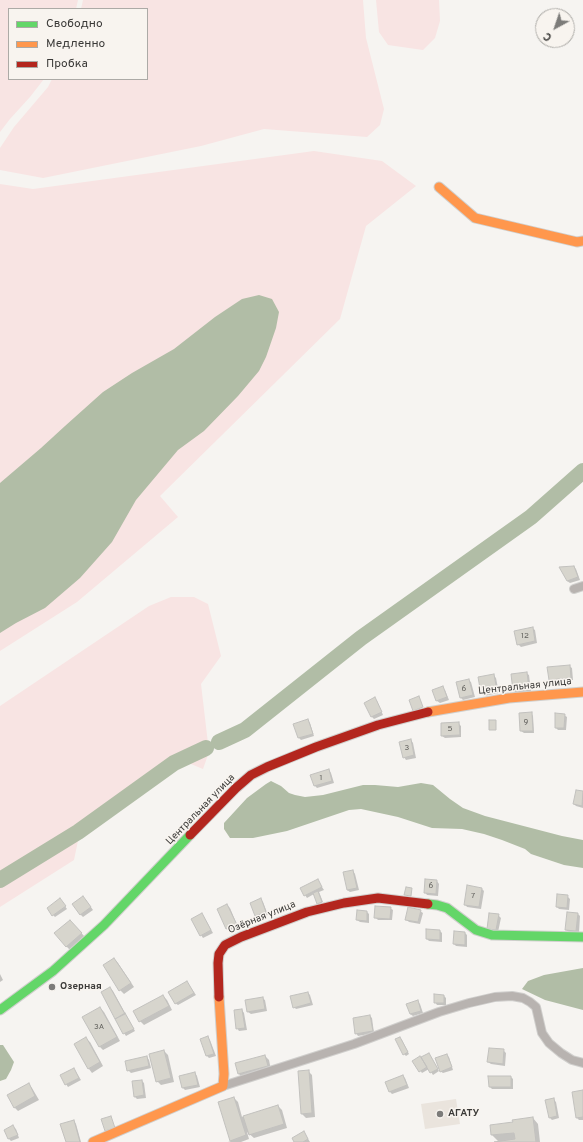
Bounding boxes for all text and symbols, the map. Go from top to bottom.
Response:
legend [8,8,148,80]
north arrow [535,8,575,48]
text: Свободно [46,16,103,32]
text: С [541,29,555,44]
text: Медленно [46,36,105,52]
text: Пробка [46,56,88,72]
house number: 12 [521,631,529,641]
street label: Центральная улица [478,676,572,698]
house number: 6 [462,684,466,694]
house number: 9 [524,717,528,727]
house number: 5 [448,724,452,734]
house number: 3 [405,743,409,753]
street label: Центральная улица [164,772,238,848]
house number: 1 [320,773,322,783]
house number: 6 [429,881,433,891]
house number: 7 [471,891,475,901]
street label: Озёрная улица [226,899,298,937]
place label: Озерная [60,981,102,993]
marker: Озерная [47,982,57,992]
house number: 3А [94,1022,104,1032]
place label: АГАТУ [448,1108,479,1120]
marker: АГАТУ [435,1109,445,1119]

